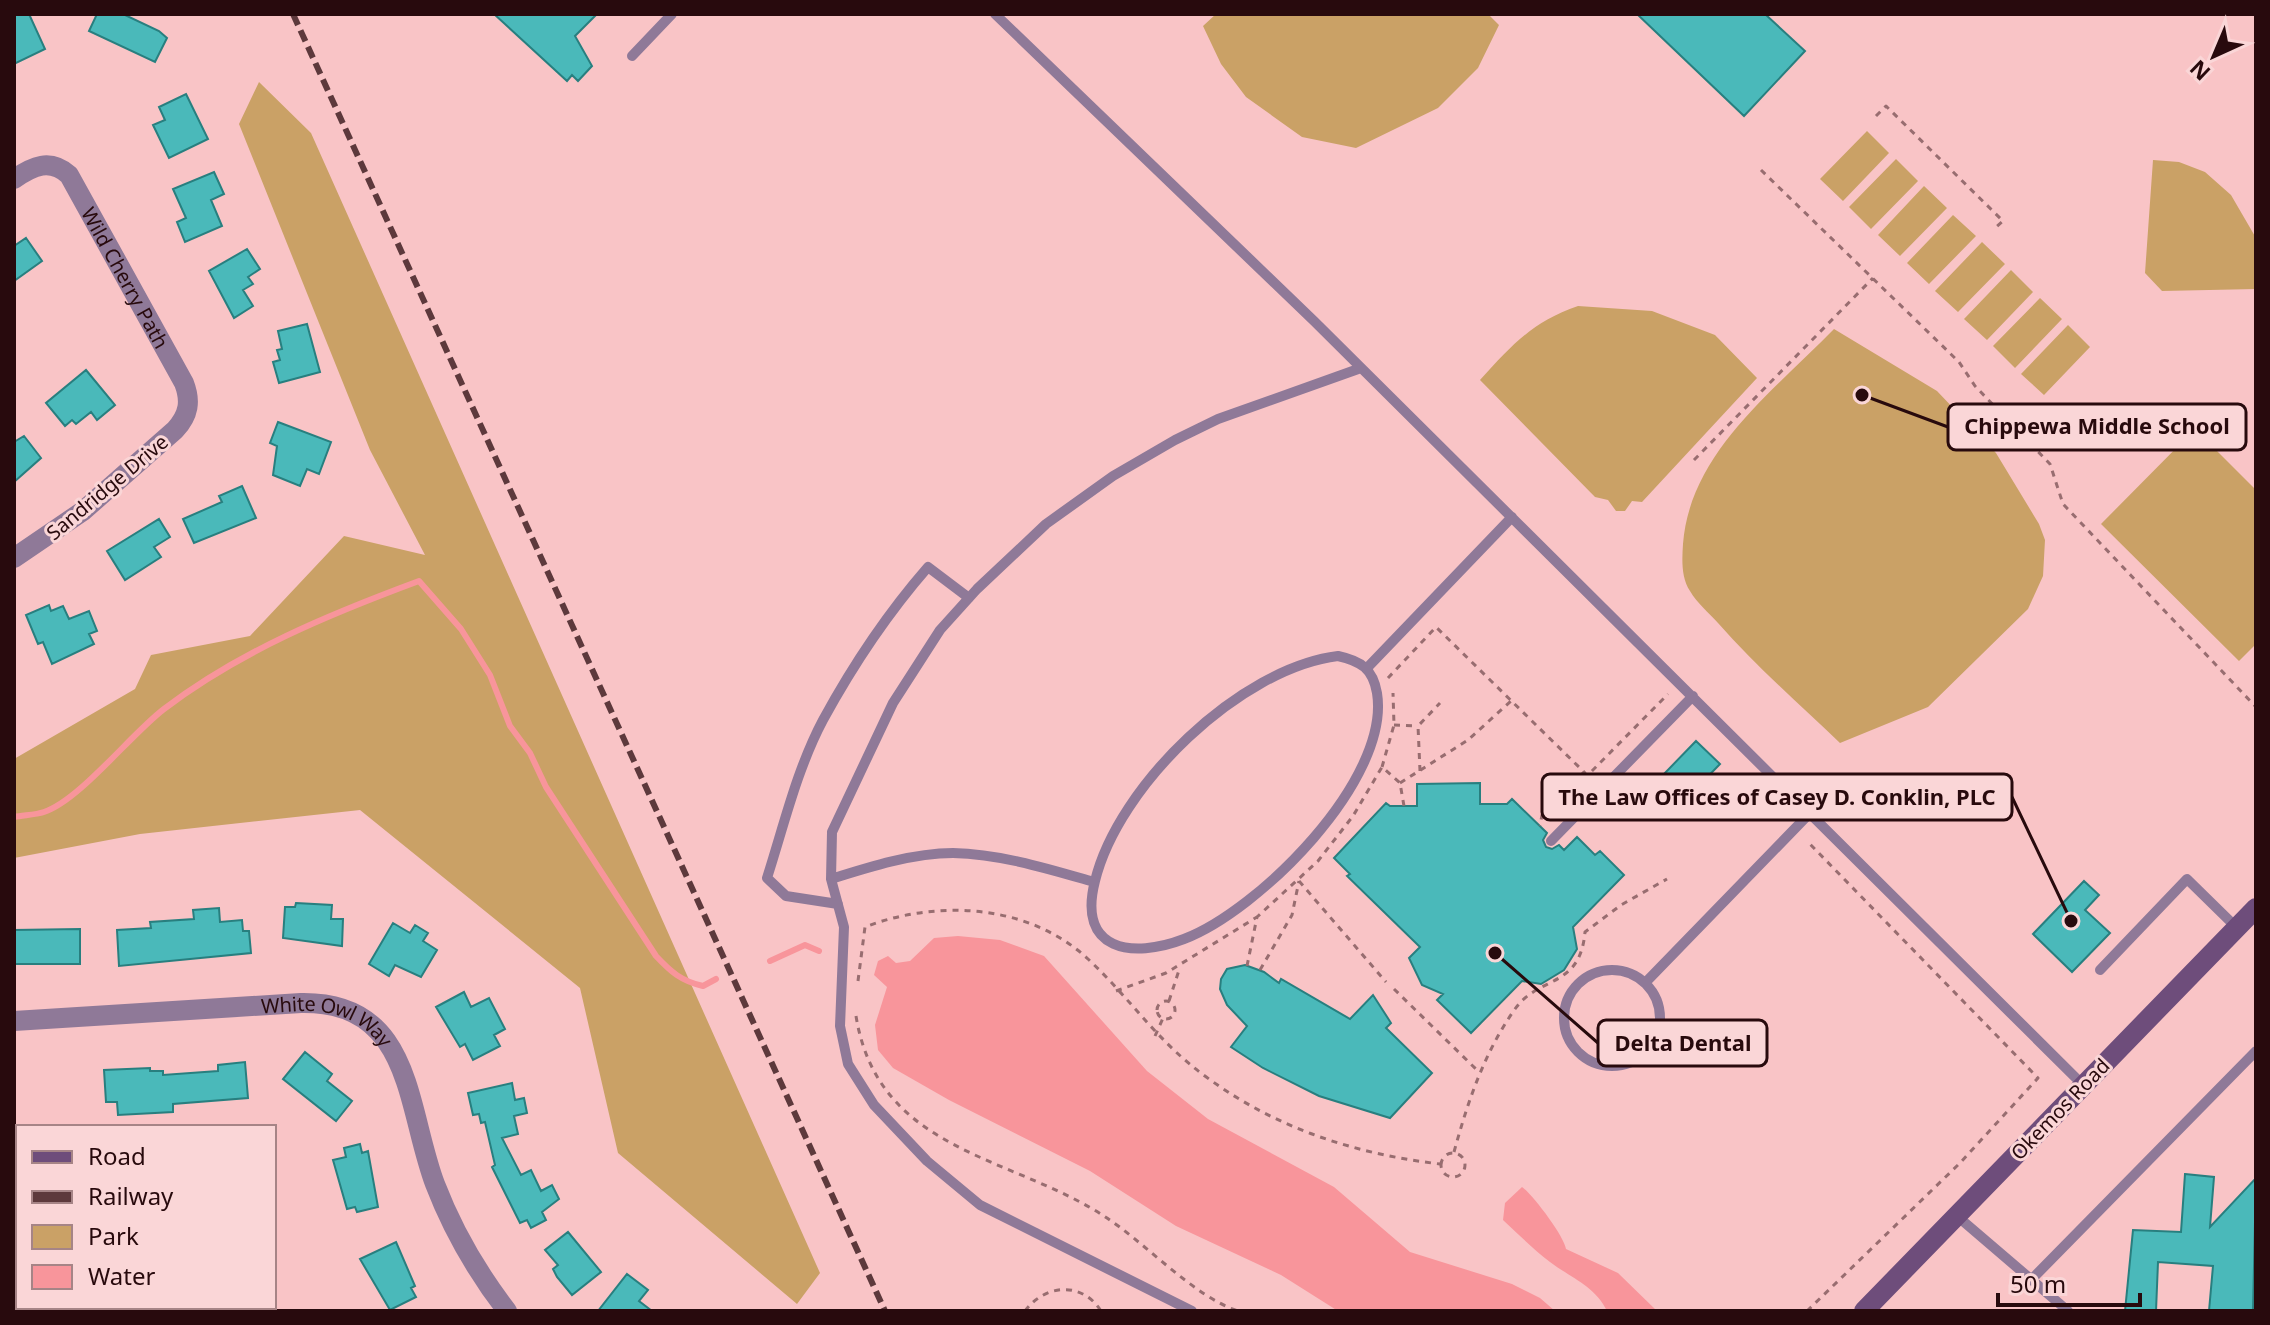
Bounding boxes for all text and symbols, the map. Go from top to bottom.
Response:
north arrow [2174,16,2254,96]
text: N [2183,54,2216,88]
street label: Wild Cherry Path [76,202,176,353]
callout: Chippewa Middle School [1948,404,2246,450]
text: Chippewa Middle School [1964,410,2230,440]
street label: Sandridge Drive [41,428,173,546]
callout: The Law Offices of Casey D. Conklin, PLC [1542,774,2012,820]
text: The Law Offices of Casey D. Conklin, PLC [1558,781,1996,811]
street label: White Owl Way [260,989,400,1052]
callout: Delta Dental [1598,1020,1767,1066]
text: Delta Dental [1614,1027,1752,1057]
street label: Okemos Road [2005,1052,2115,1166]
legend [16,1125,276,1309]
text: Road [88,1139,146,1172]
text: Railway [88,1179,174,1212]
text: Park [88,1219,139,1252]
scale bar [1998,1257,2140,1307]
text: Water [88,1259,156,1292]
text: 50 m [2010,1267,2066,1300]

